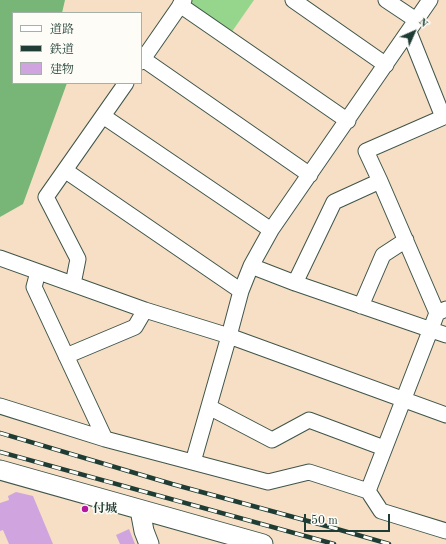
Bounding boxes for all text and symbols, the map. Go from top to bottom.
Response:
legend [12,12,142,84]
north arrow [394,12,434,52]
text: N [416,16,430,30]
text: 道路 [50,24,74,36]
text: 鉄道 [50,44,74,56]
text: 建物 [50,64,74,76]
place label: 付城 [93,502,117,516]
marker: 付城 [80,504,90,514]
scale bar [306,506,392,532]
text: 50 m [311,515,338,527]

